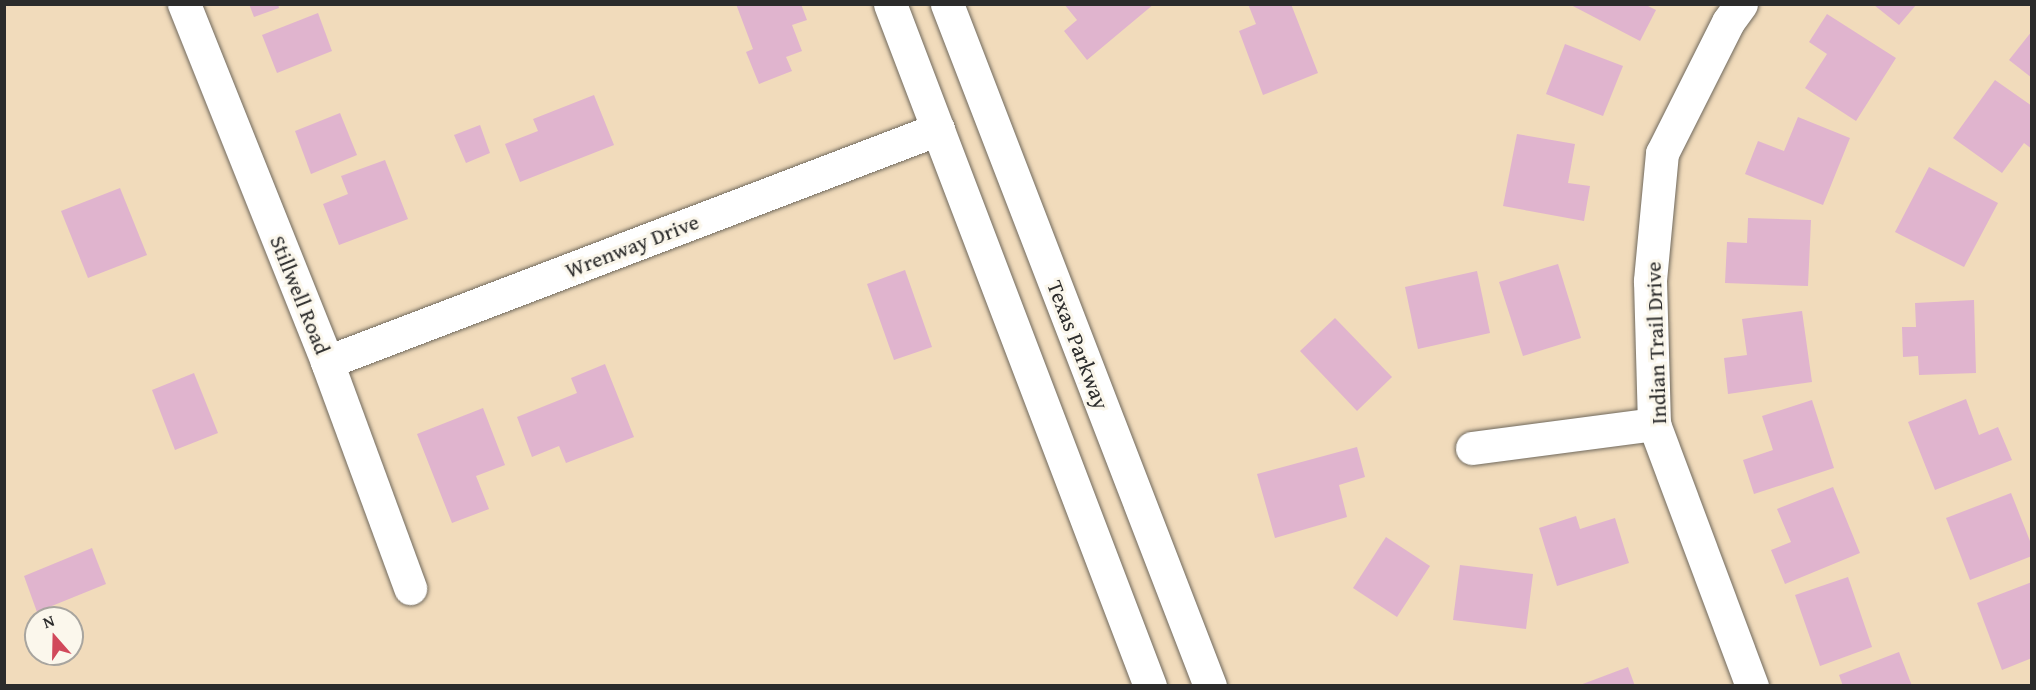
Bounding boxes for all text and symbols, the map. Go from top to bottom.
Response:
street label: Wrenway Drive [561,208,703,284]
street label: Stillwell Road [264,232,336,358]
street label: Indian Trail Drive [1640,261,1672,425]
street label: Texas Parkway [1041,277,1115,413]
north arrow [24,606,84,666]
text: N [39,608,58,634]

